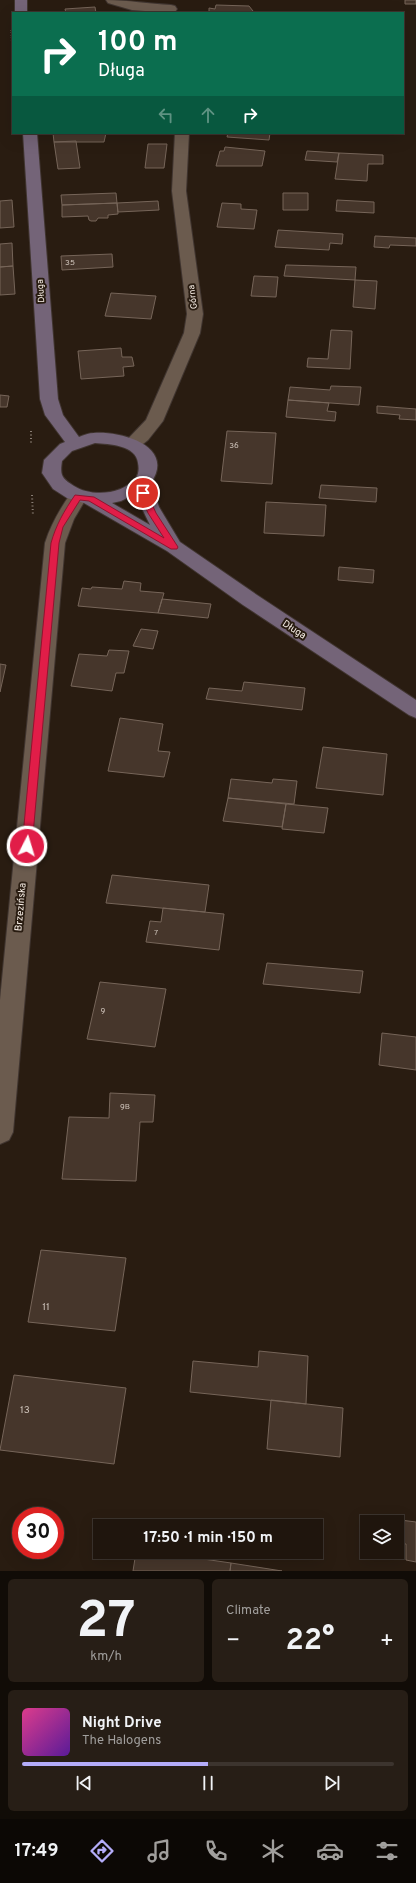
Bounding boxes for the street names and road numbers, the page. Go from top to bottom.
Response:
street label: Długa [35,279,47,303]
street label: Górna [186,284,200,310]
street label: Długa [280,617,308,643]
street label: Brzezińska [12,882,30,932]

